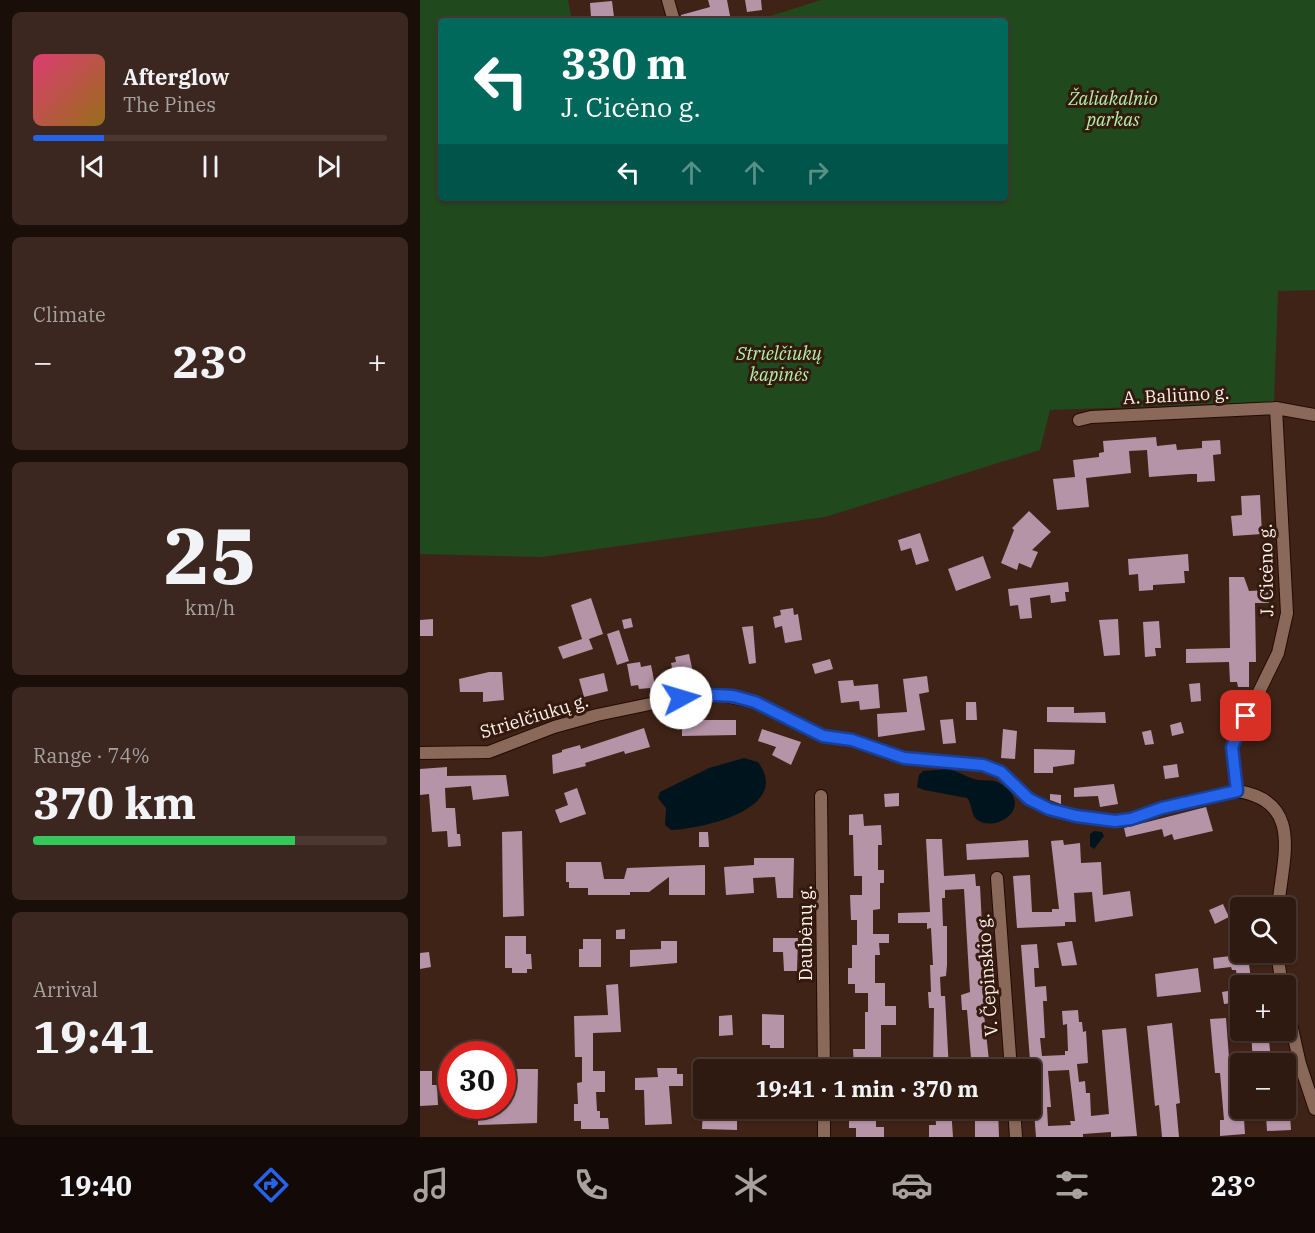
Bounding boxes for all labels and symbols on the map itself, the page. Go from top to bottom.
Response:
park label: Žaliakalnio parkas [1067,87,1158,131]
park label: Strielčiukų kapinės [735,342,823,386]
street label: A. Baliūno g. [1122,381,1230,409]
street label: J. Cicėno g. [1254,523,1278,617]
position arrow [649,666,713,730]
street label: Strielčiukų g. [477,689,591,743]
pin [1220,690,1271,741]
street label: Daubėnų g. [794,885,817,981]
street label: V. Čepinskio g. [970,913,1003,1037]
speed limit sign: 30 [438,1041,516,1119]

